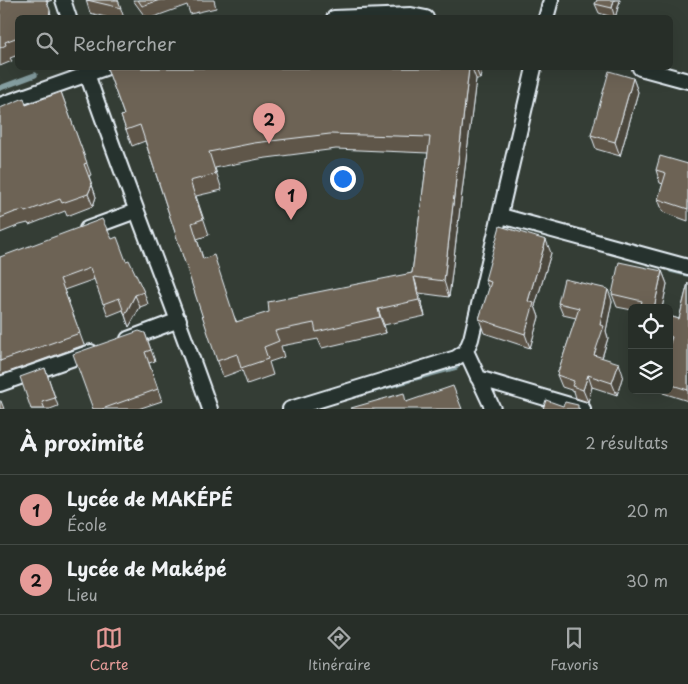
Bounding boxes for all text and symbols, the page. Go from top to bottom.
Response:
search box [15,15,673,70]
icon: search [33,29,61,57]
text: Rechercher [73,29,176,57]
pin: 2 [253,103,285,144]
your location [330,166,356,192]
pin: 1 [275,179,307,220]
map controls [628,304,673,394]
button: locate [628,304,673,349]
button: layers [628,349,673,394]
text: À proximité [20,426,144,458]
text: 2 résultats [585,430,668,454]
text: Lycée de MAKÉPÉ [67,484,233,512]
text: 1 [32,498,40,522]
text: 20 m [627,498,668,522]
text: École [67,512,107,536]
text: Lycée de Maképé [67,554,227,582]
text: 2 [30,568,42,592]
text: 30 m [626,568,668,592]
text: Lieu [67,582,98,606]
tab: Carte [90,624,129,675]
tab: Itinéraire [308,624,371,675]
tab: Favoris [550,624,598,675]

